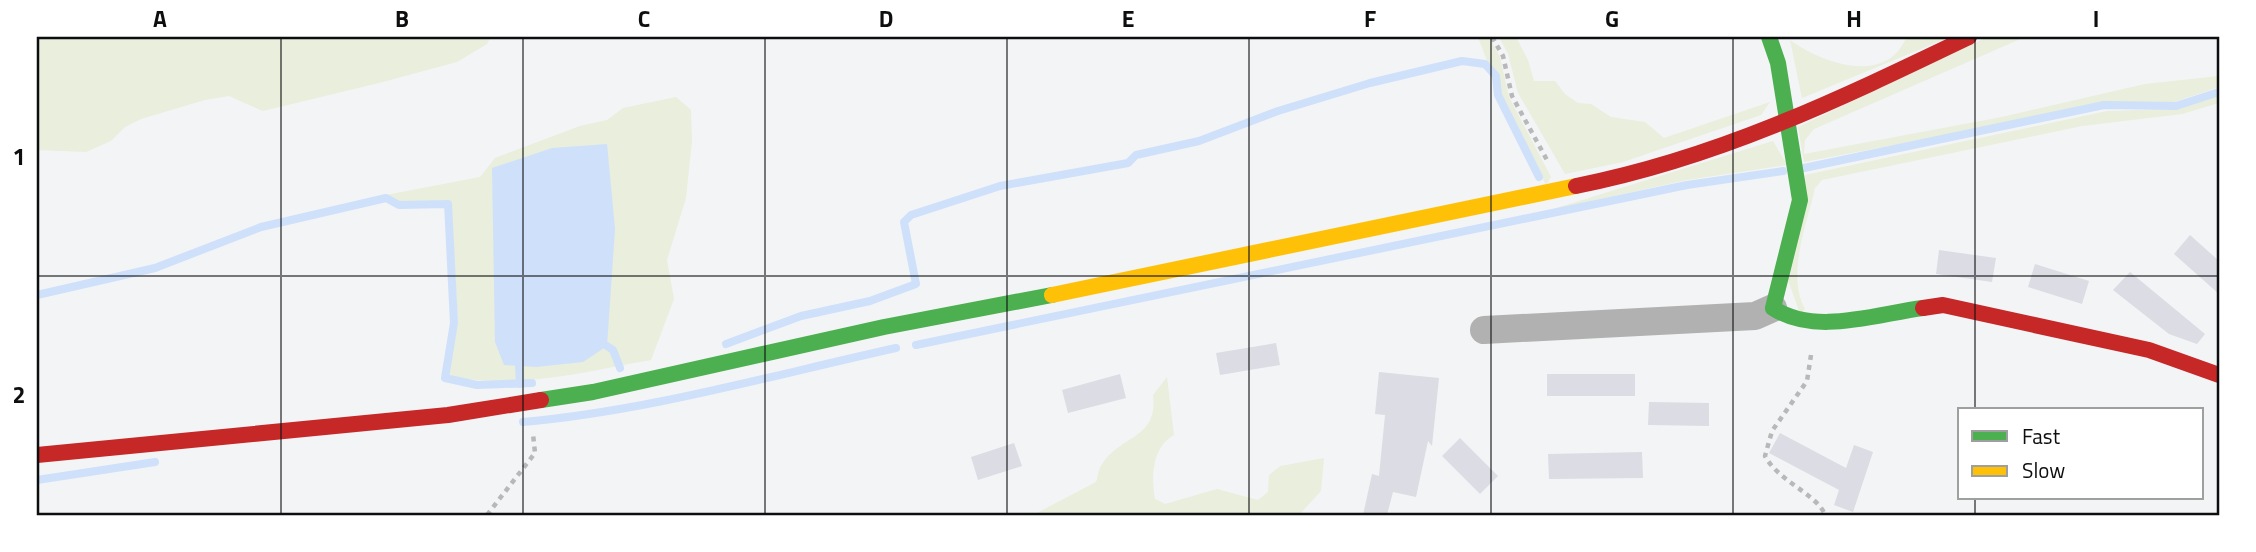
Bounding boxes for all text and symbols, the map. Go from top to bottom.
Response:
text: A [153,1,167,36]
text: B [395,1,409,36]
text: C [638,1,650,36]
text: D [879,1,893,36]
text: E [1122,1,1134,36]
text: F [1364,1,1376,36]
text: G [1605,1,1619,36]
text: H [1846,1,1862,36]
text: I [2093,1,2099,36]
text: 1 [13,139,25,174]
text: 2 [13,377,25,412]
legend [1958,408,2204,500]
text: Fast [2022,420,2061,452]
text: Slow [2022,454,2065,486]

